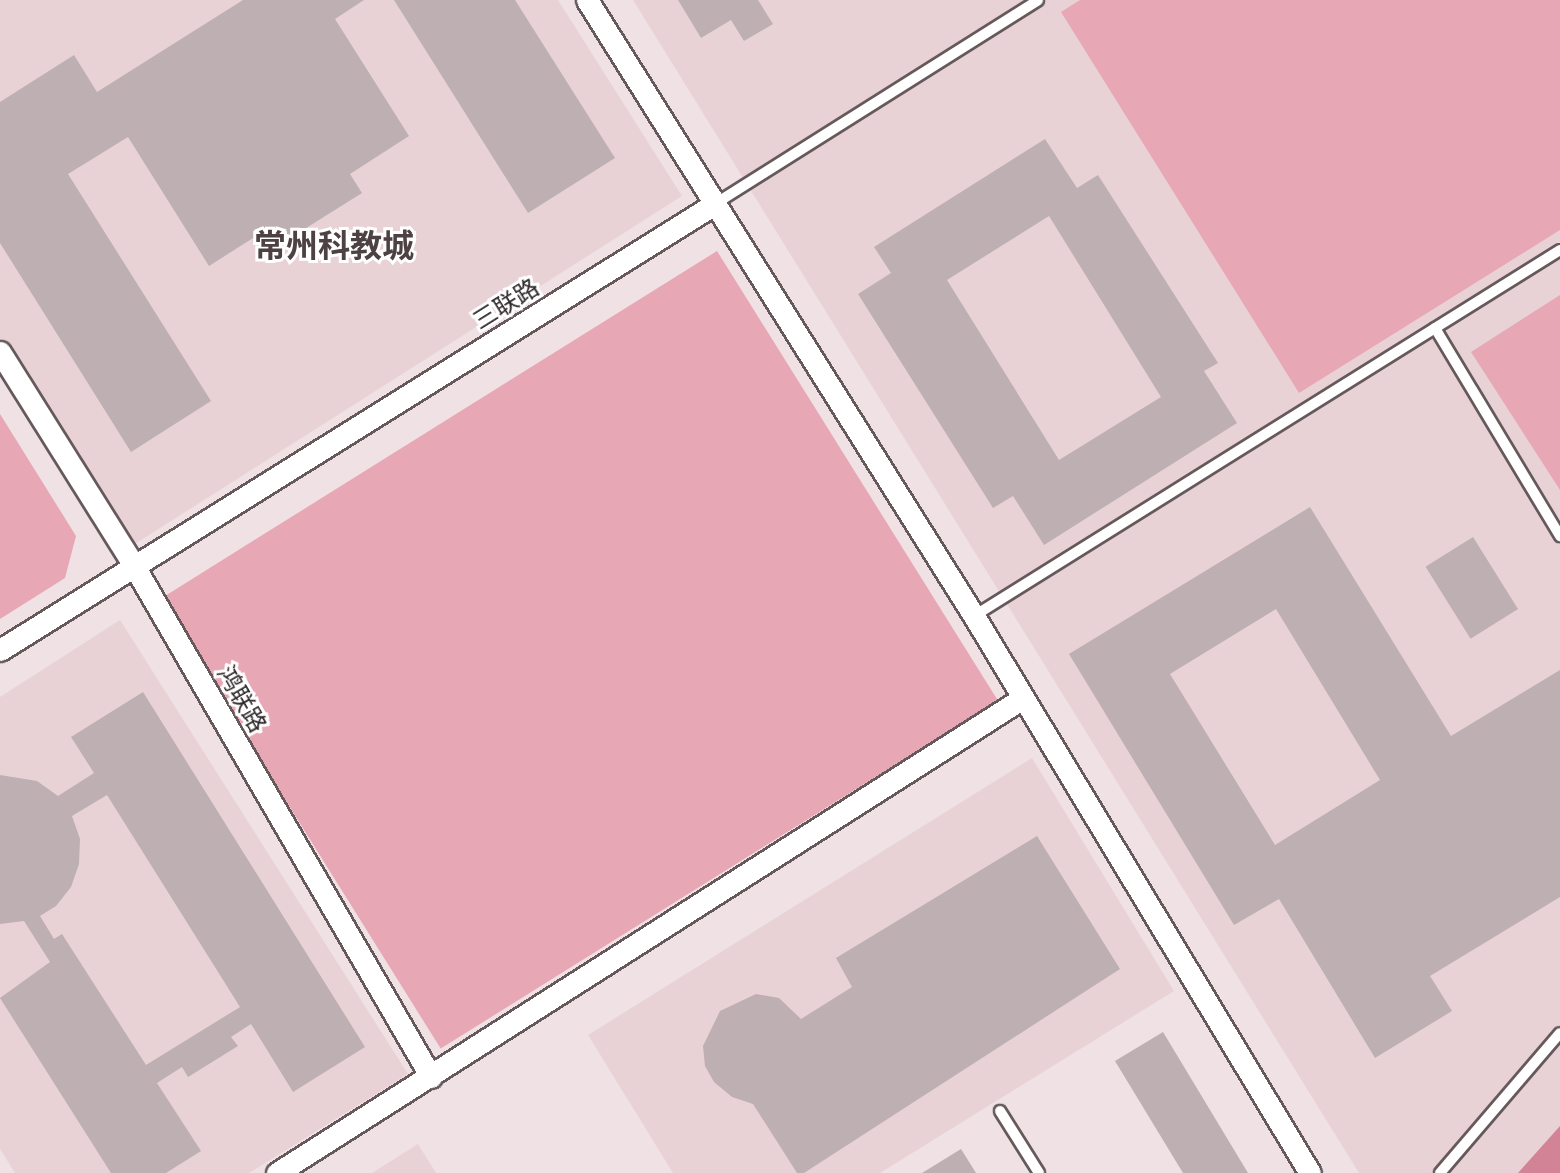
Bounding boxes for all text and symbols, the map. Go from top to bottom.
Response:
district label: 常州科教城 [254,227,414,265]
street label: 三联路 [468,273,544,335]
street label: 鸿联路 [212,661,272,737]

